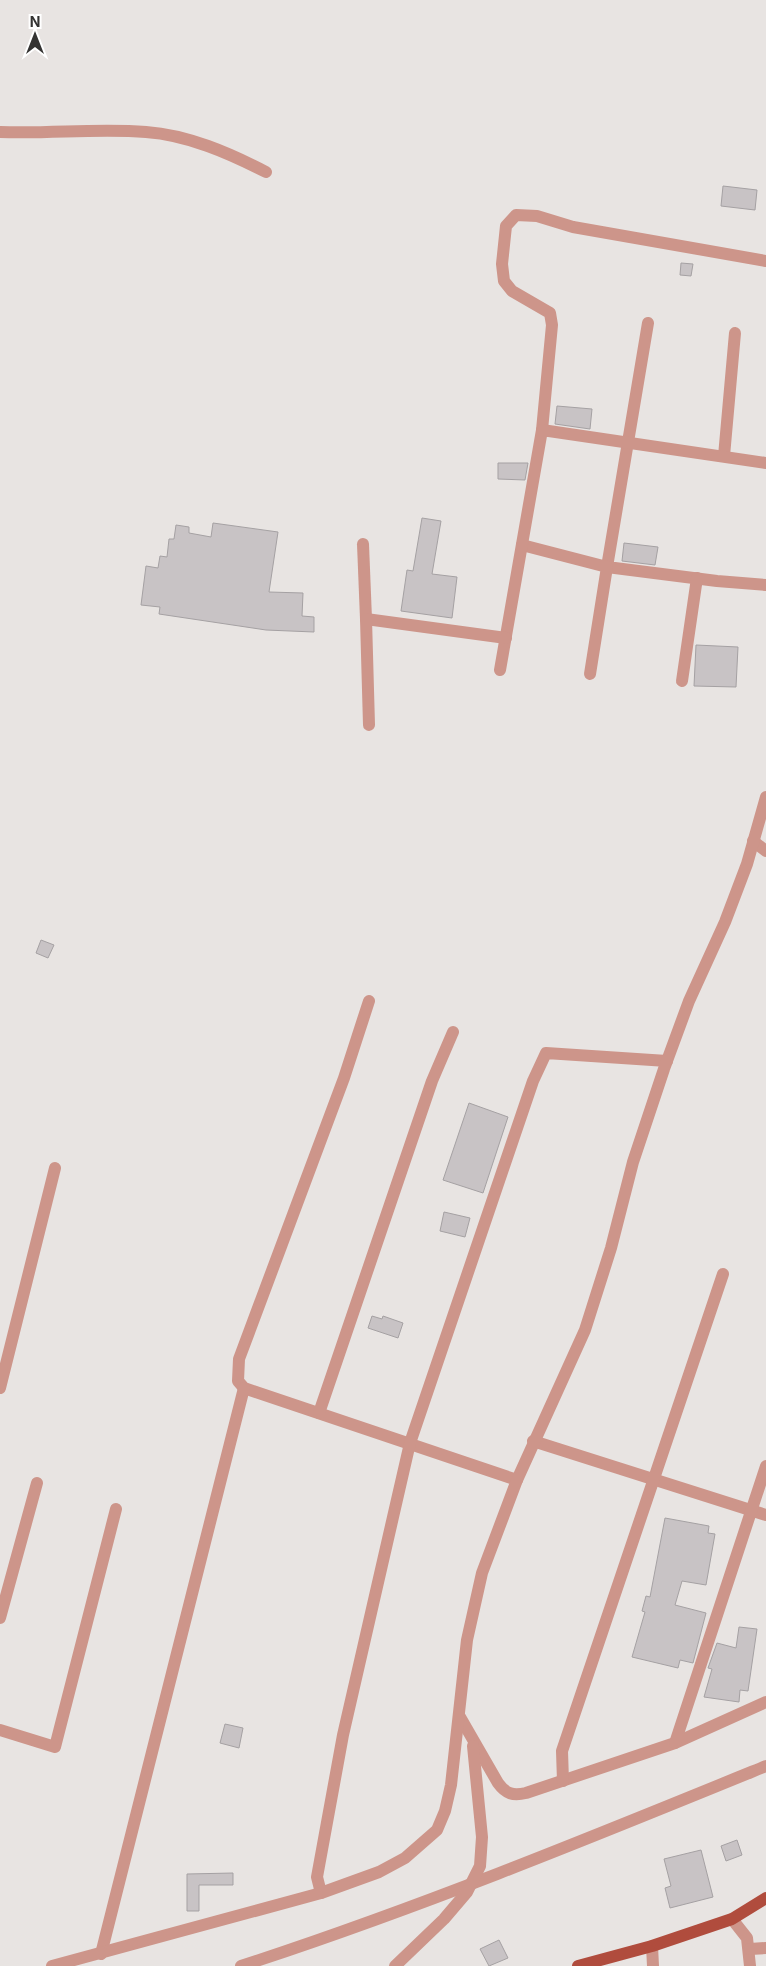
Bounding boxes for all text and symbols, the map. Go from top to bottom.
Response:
north arrow [10,10,60,60]
text: N [30,13,40,30]

